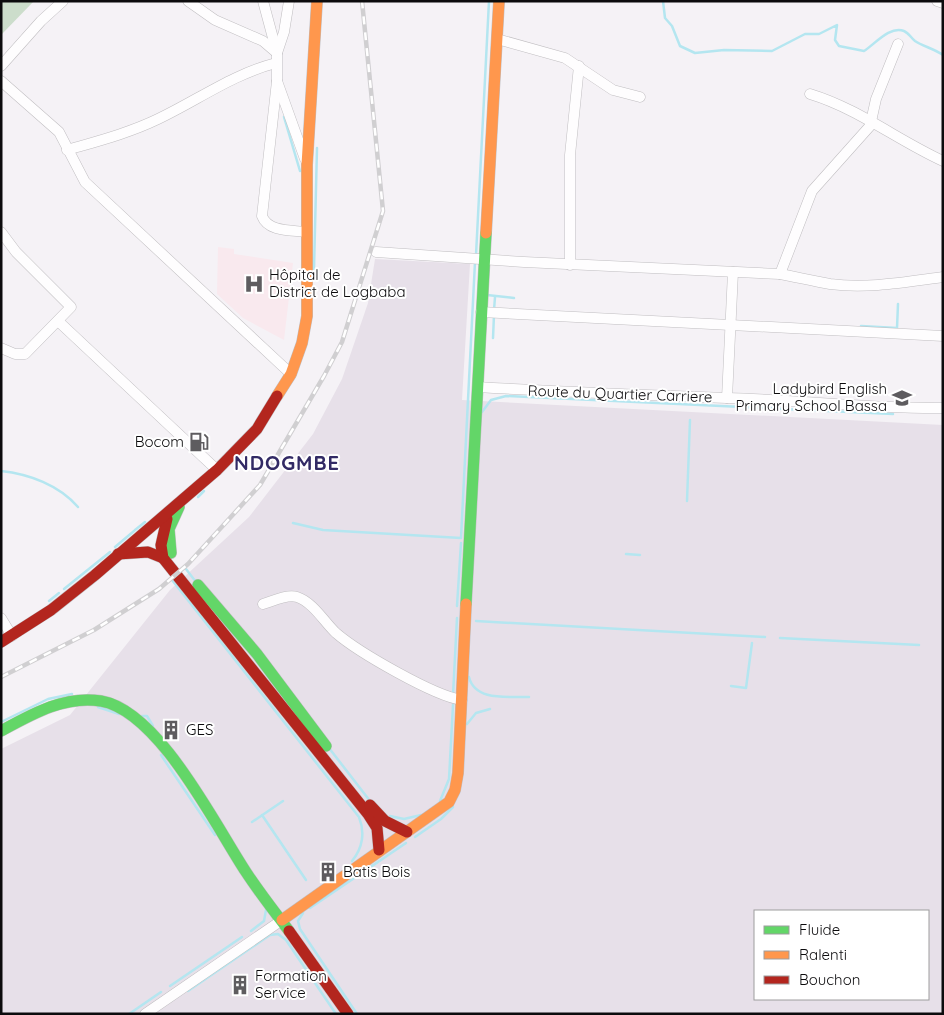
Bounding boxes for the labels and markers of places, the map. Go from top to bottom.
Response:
place label: Hôpital de District de Logbaba [269,265,405,301]
hospital icon: Hôpital de District de Logbaba [243,273,265,295]
place label: Ladybird English Primary School Bassa [735,379,887,415]
school or university icon: Ladybird English Primary School Bassa [891,387,913,409]
fuel station icon: Bocom [188,431,210,453]
place label: Bocom [135,432,184,451]
building icon: GES [160,719,182,741]
place label: GES [186,720,213,739]
building icon: Batis Bois [317,861,339,883]
place label: Batis Bois [343,862,410,881]
place label: Formation Service [255,966,327,1002]
building icon: Formation Service [229,974,251,996]

